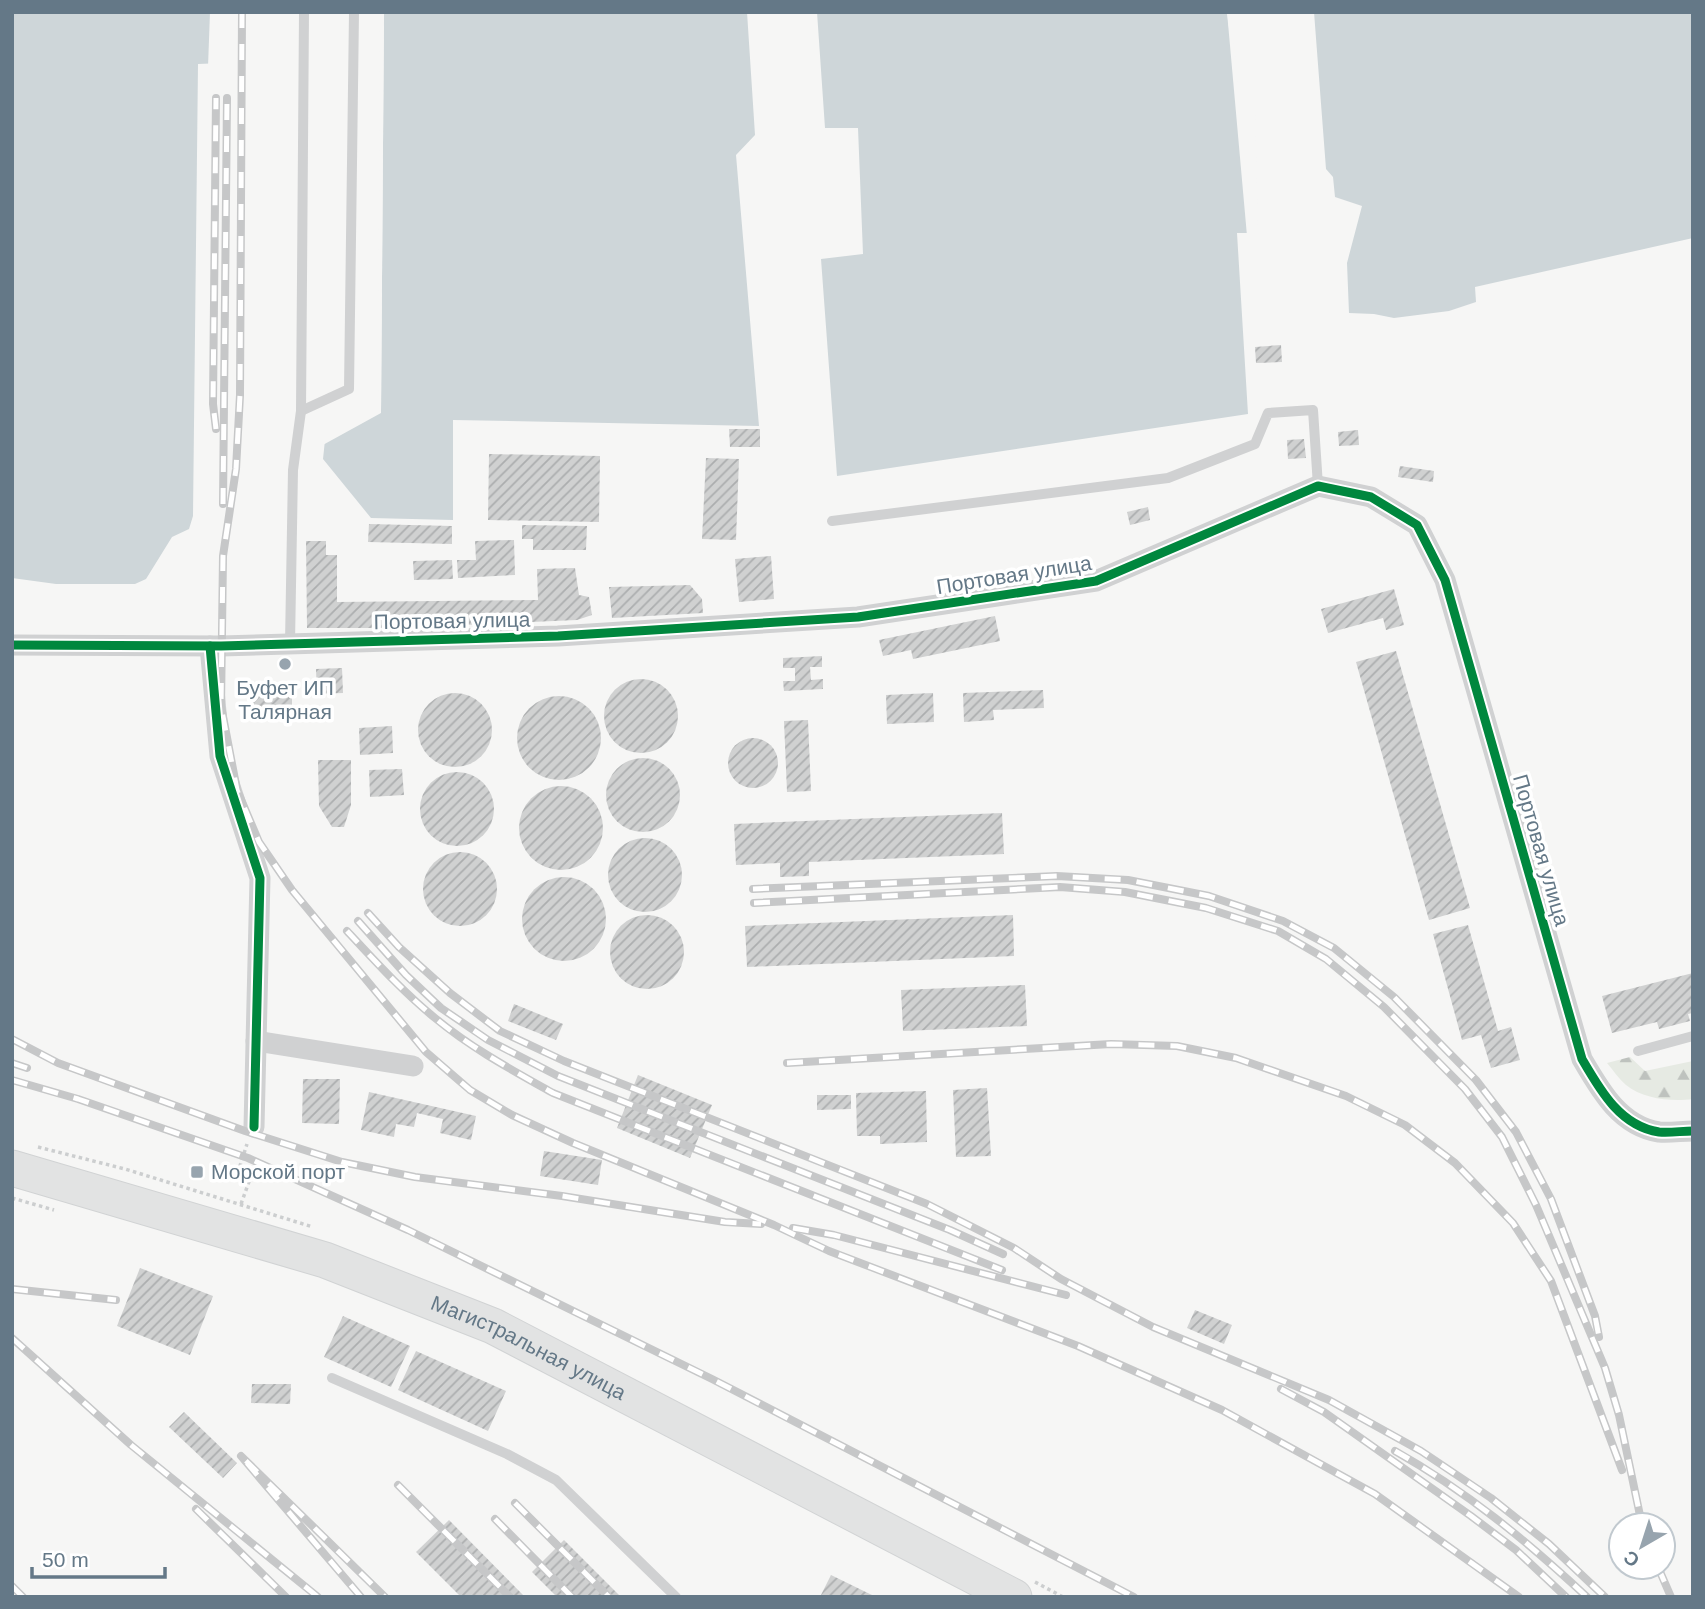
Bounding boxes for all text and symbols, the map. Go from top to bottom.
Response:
street label: Портовая улица [935,551,1093,598]
street label: Портовая улица [374,608,531,633]
marker: Буфет ИП Талярная [277,656,293,672]
place label: Буфет ИП Талярная [236,676,334,723]
street label: Портовая улица [1509,771,1574,929]
place label: Морской порт [211,1160,346,1183]
marker: Морской порт [189,1164,205,1180]
street label: Магистральная улица [428,1291,630,1404]
north arrow [1607,1511,1677,1581]
scale bar [32,1536,164,1580]
text: С [1619,1546,1644,1571]
text: 50 m [42,1548,89,1571]

